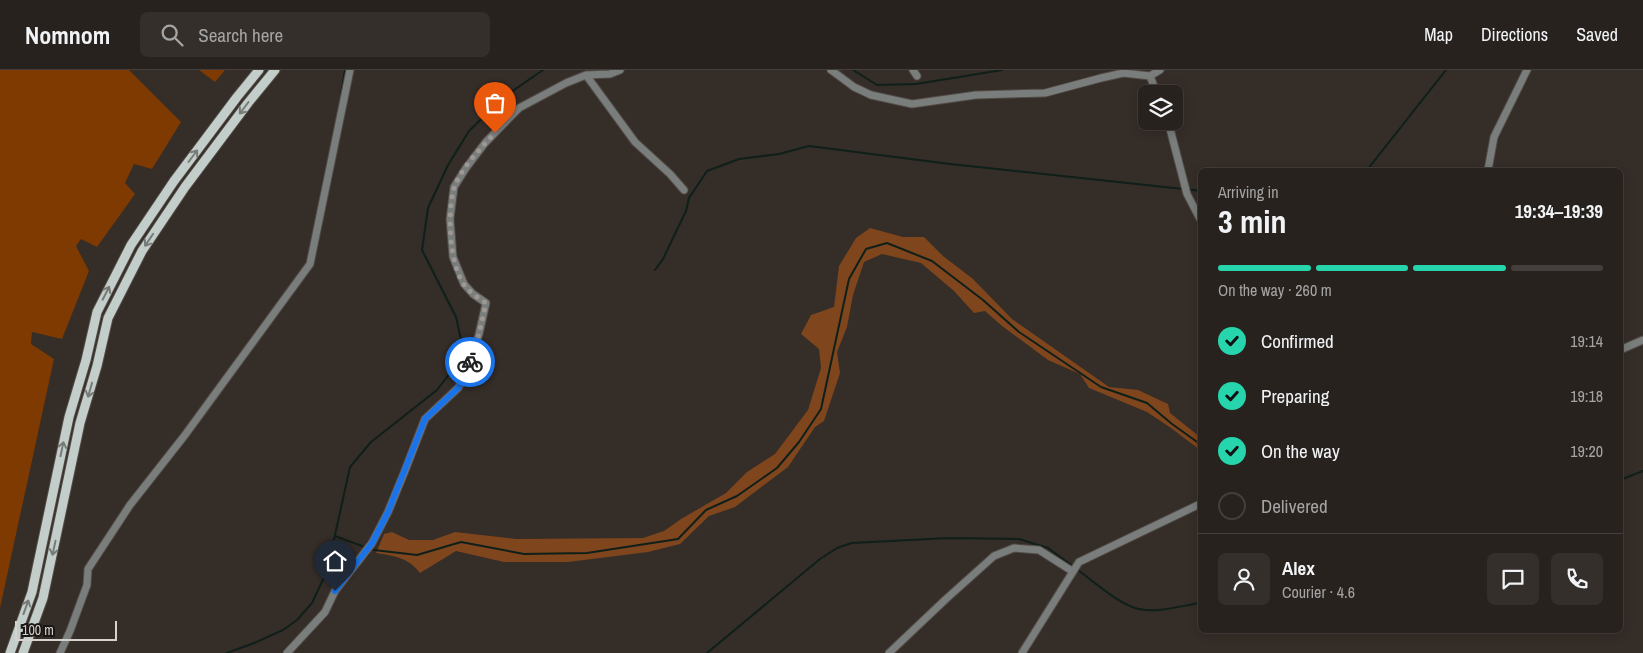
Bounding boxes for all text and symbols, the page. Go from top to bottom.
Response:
search box [140,12,490,57]
text: Nomnom [25,19,110,51]
icon: search [158,21,186,49]
text: Search here [198,22,283,48]
text: Map [1424,22,1453,47]
text: Directions [1481,22,1548,47]
text: Saved [1576,22,1618,47]
pin [474,82,516,133]
map controls [1138,85,1183,130]
button: layers [1138,85,1183,130]
icon: bag [481,89,509,117]
one-way arrow [239,101,249,115]
one-way arrow [187,150,198,163]
text: Arriving in [1218,181,1279,203]
text: 19:34–19:39 [1515,198,1603,224]
text: 3 min [1218,200,1287,243]
one-way arrow [144,233,154,247]
text: On the way · 260 m [1218,279,1332,301]
one-way arrow [102,286,111,301]
icon: check [1218,327,1246,355]
text: Confirmed [1261,328,1334,354]
text: 19:14 [1570,330,1603,352]
courier [445,337,495,387]
icon: bike [456,348,484,376]
one-way arrow [85,381,95,397]
icon: check [1218,382,1246,410]
text: Preparing [1261,383,1329,409]
text: 19:18 [1570,385,1603,407]
icon: check [1218,437,1246,465]
text: On the way [1261,438,1340,464]
text: 19:20 [1570,440,1603,462]
one-way arrow [58,441,68,457]
text: Delivered [1261,493,1328,519]
one-way arrow [49,540,58,556]
pin [314,540,356,591]
icon: home [321,547,349,575]
button: person [1218,553,1270,605]
button: chat [1487,553,1539,605]
button: phone [1551,553,1603,605]
text: Alex [1282,555,1315,581]
text: Courier · 4.6 [1282,581,1355,603]
one-way arrow [22,600,31,615]
scale bar [15,618,118,641]
text: 100 m [22,621,54,639]

